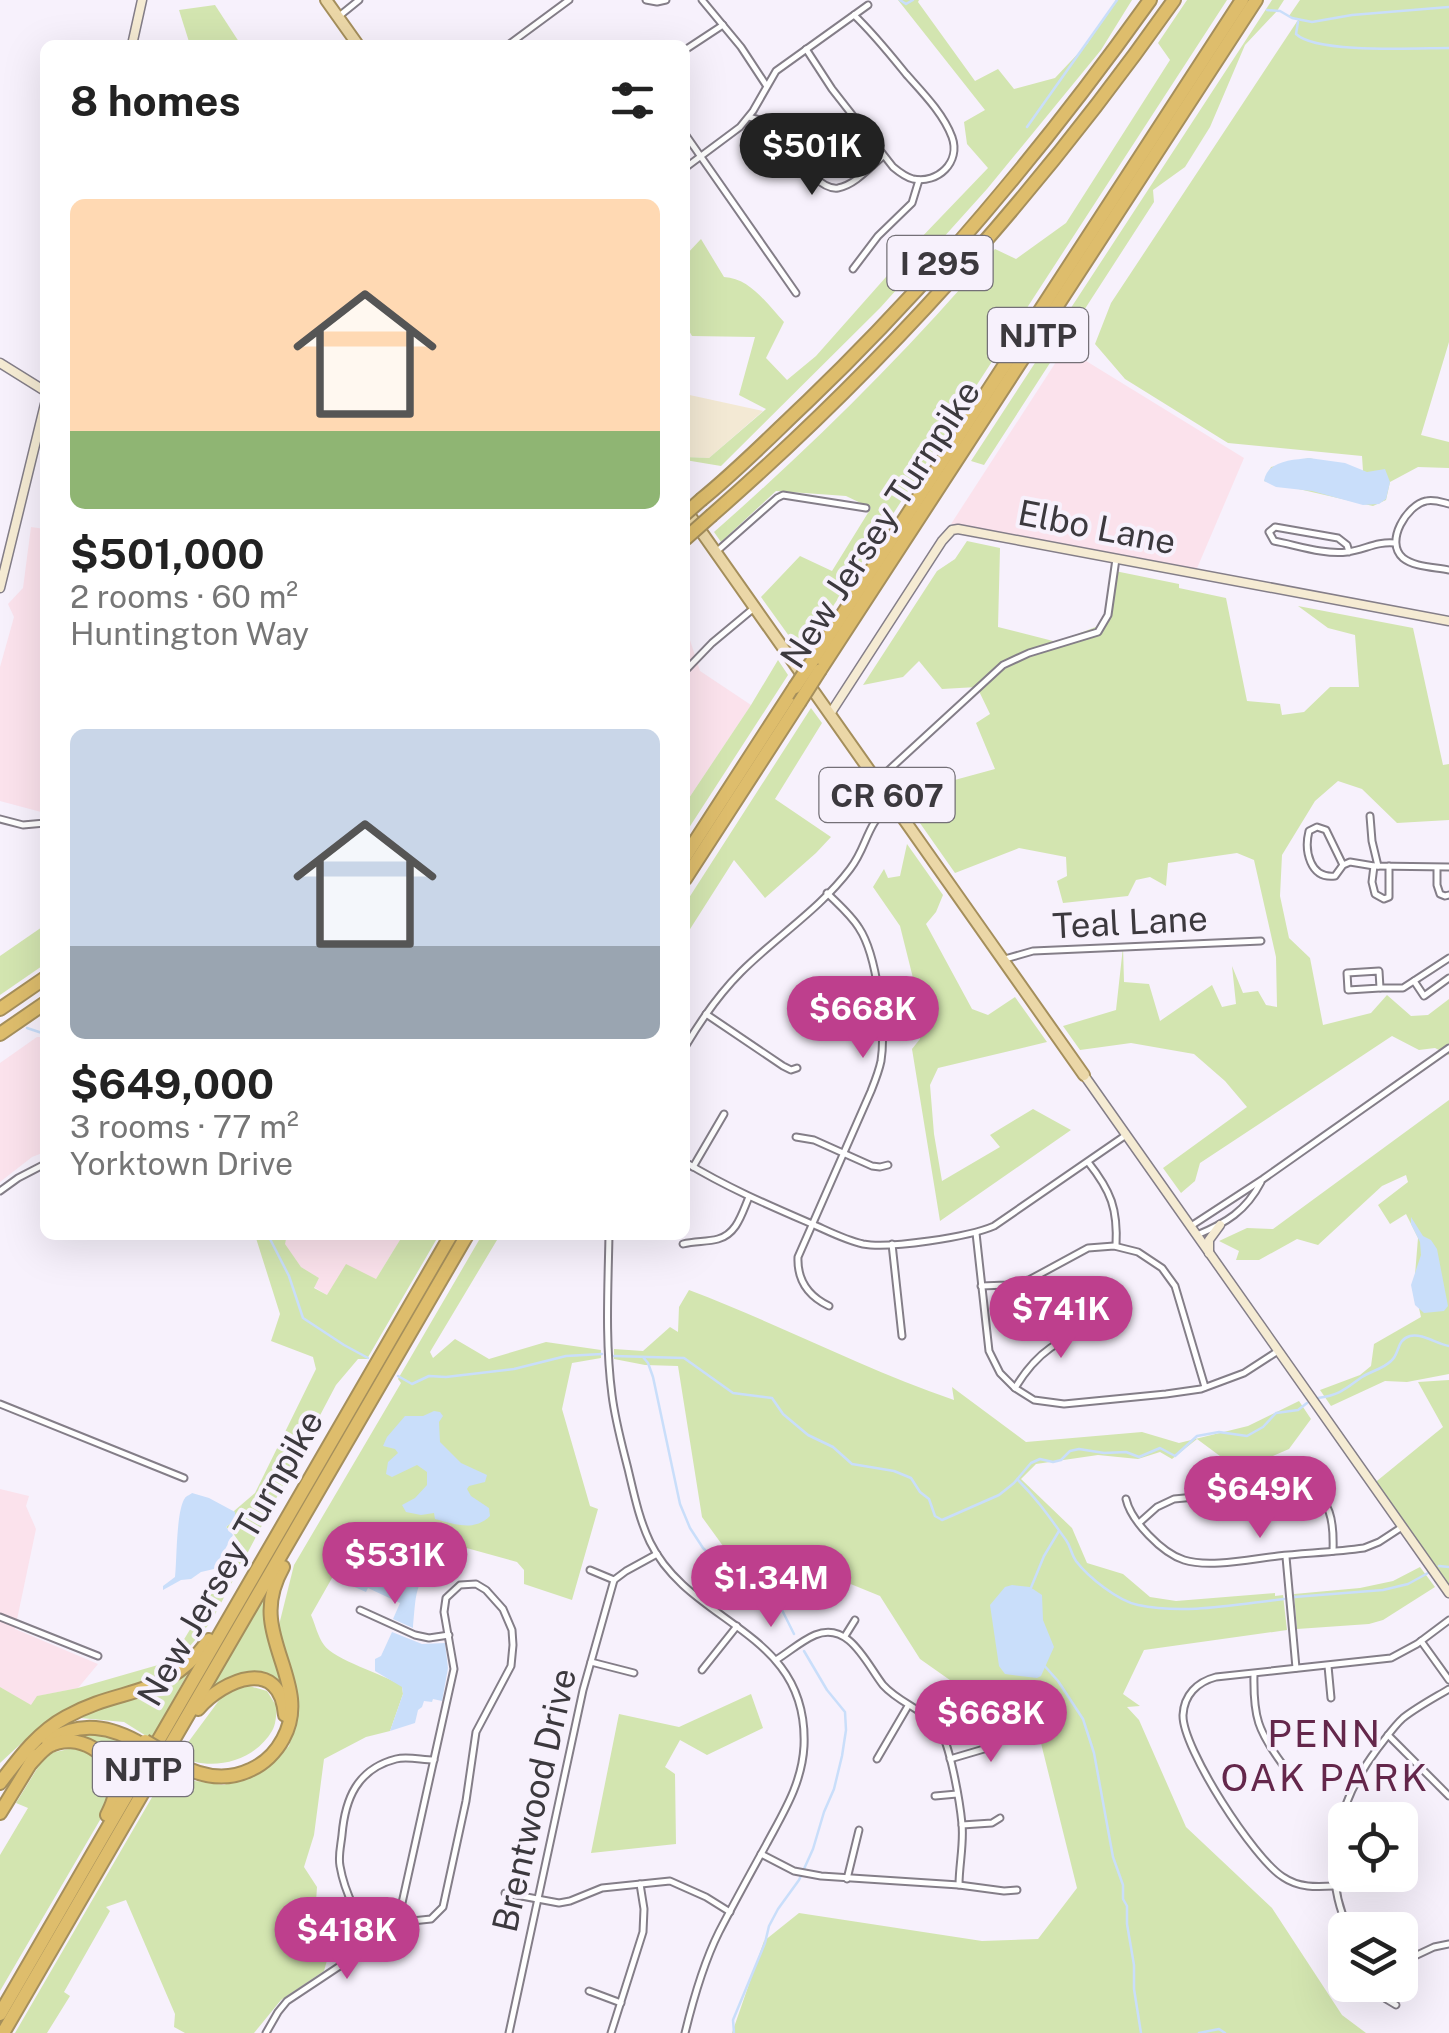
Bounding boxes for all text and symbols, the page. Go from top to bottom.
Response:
icon: filters [605,73,660,128]
text: 8 homes [70,76,241,125]
pin: $501K [742,113,882,198]
text: $501K [762,127,862,164]
road number: I 295 [888,236,992,290]
icon: home [275,264,455,444]
road number: NJTP [988,308,1088,362]
street label: New Jersey Turnpike [772,373,988,675]
street label: Elbo Lane [1015,492,1179,562]
text: $501,000 [70,529,265,578]
text: 2 rooms · 60 m² [70,578,298,615]
text: Huntington Way [70,615,309,652]
road number: CR 607 [820,768,954,822]
icon: home [275,794,455,974]
street label: Teal Lane [1051,897,1209,947]
pin: $668K [793,976,933,1061]
text: $668K [809,990,917,1027]
text: $649,000 [70,1059,274,1108]
text: 3 rooms · 77 m² [70,1108,299,1145]
text: Yorktown Drive [70,1145,293,1182]
pin: $741K [991,1276,1131,1361]
text: $741K [1011,1290,1111,1327]
street label: New Jersey Turnpike [129,1403,331,1713]
pin: $649K [1190,1456,1330,1541]
text: $649K [1206,1470,1314,1507]
pin: $531K [325,1522,465,1607]
text: $531K [344,1536,446,1573]
pin: $1.34M [690,1545,852,1630]
text: $1.34M [713,1559,829,1596]
street label: Brentwood Drive [484,1664,584,1936]
pin: $668K [921,1680,1061,1765]
text: $668K [937,1694,1045,1731]
district label: PENN OAK PARK [1220,1711,1430,1800]
road number: NJTP [93,1742,193,1796]
map controls [1328,1802,1418,2002]
button: locate [1328,1802,1418,1892]
pin: $418K [277,1897,417,1982]
text: $418K [297,1911,397,1948]
button: layers [1328,1912,1418,2002]

